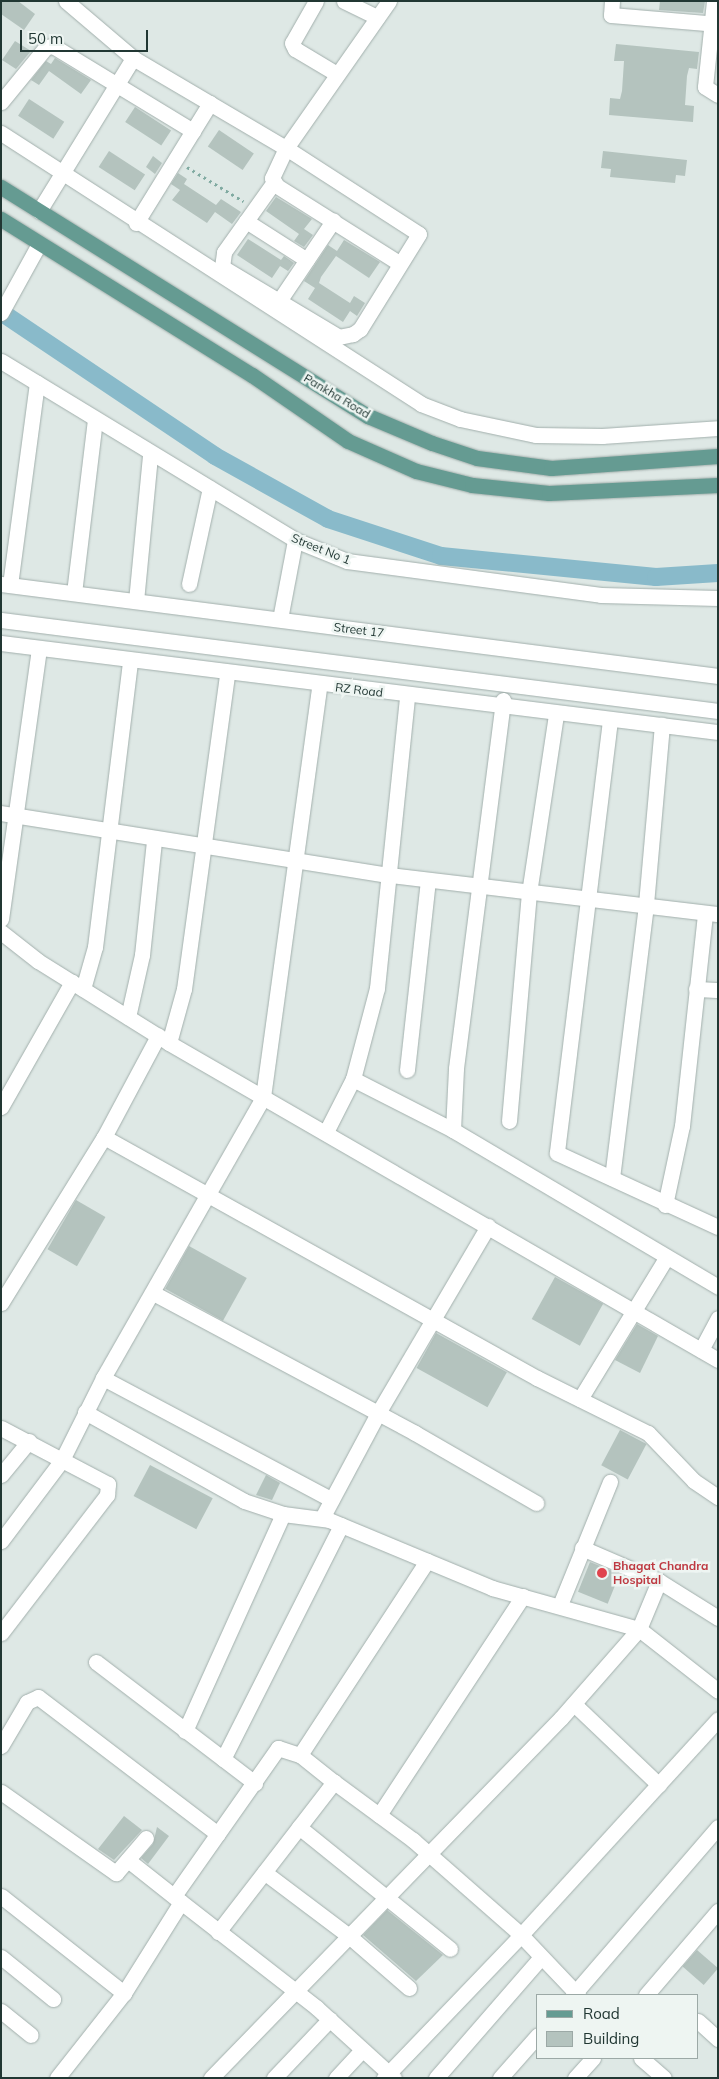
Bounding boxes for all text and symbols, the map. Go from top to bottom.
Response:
scale bar [22,20,150,52]
text: 50 m [28,29,63,48]
street label: Pankha Road [301,371,373,421]
street label: Street No 1 [289,531,353,567]
street label: Street 17 [333,620,385,640]
street label: RZ Road [334,680,384,700]
place label: Bhagat Chandra Hospital [613,1559,708,1587]
marker: Bhagat Chandra Hospital [595,1566,609,1580]
legend [536,1994,699,2059]
text: Road [583,2004,620,2023]
text: Building [583,2029,639,2048]

